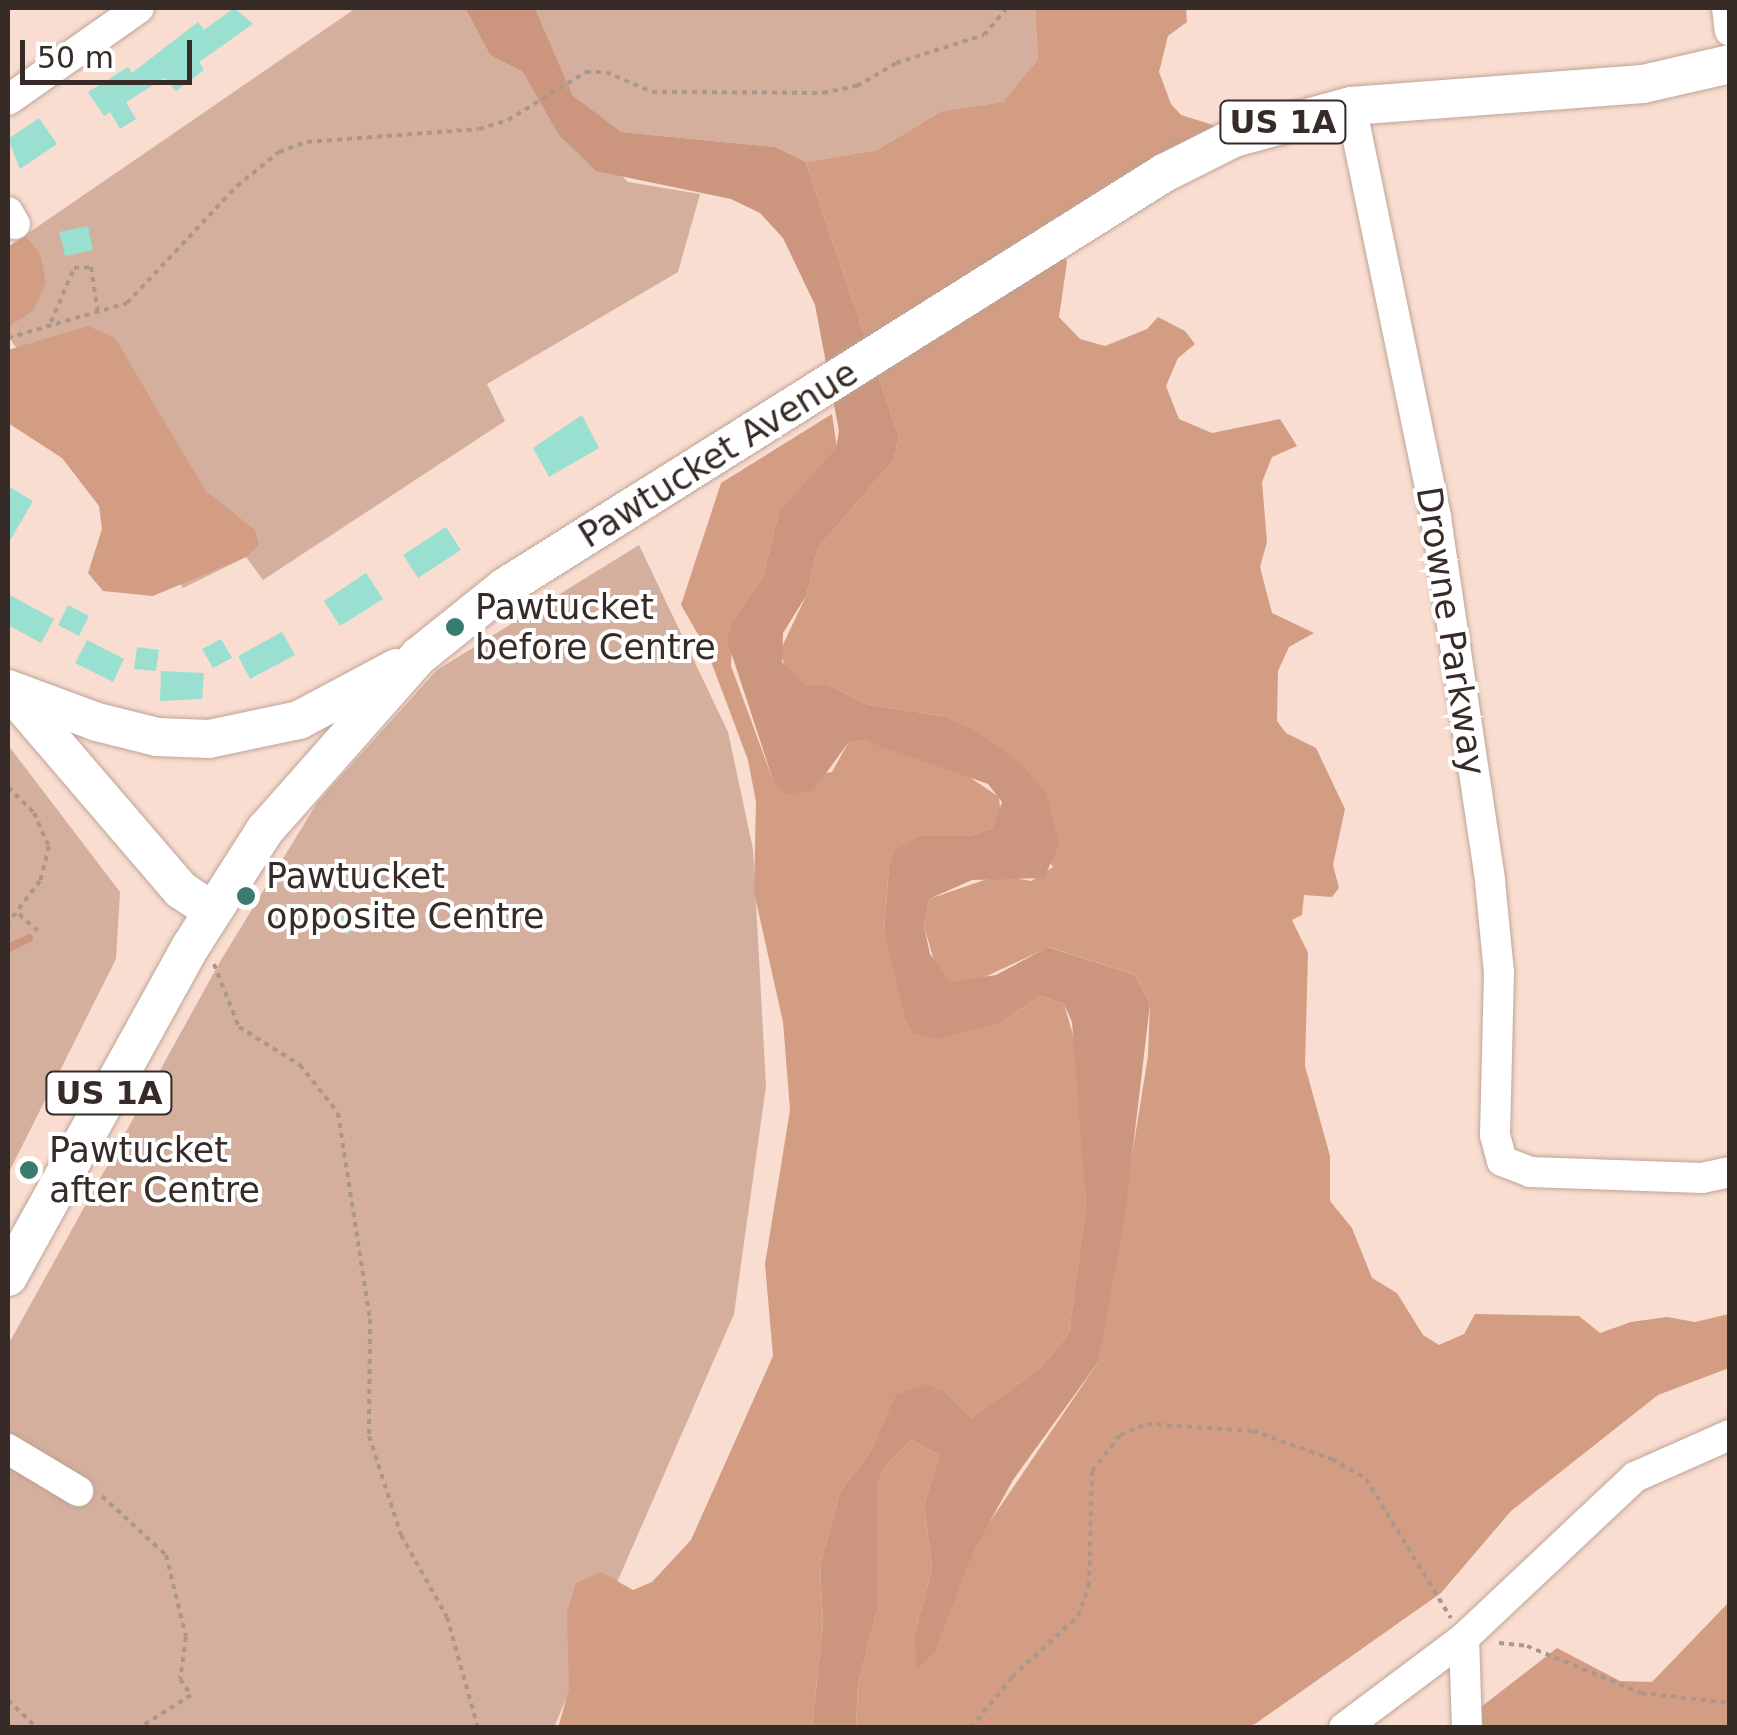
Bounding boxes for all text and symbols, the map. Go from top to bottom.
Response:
scale bar [25,20,198,82]
text: 50 m [37,40,114,75]
road number: US 1A [1218,95,1348,149]
street label: Pawtucket Avenue [571,351,865,557]
street label: Drowne Parkway [1407,484,1495,778]
place label: Pawtucket before Centre [475,586,716,668]
marker: Pawtucket before Centre [444,616,466,638]
place label: Pawtucket opposite Centre [266,855,545,937]
marker: Pawtucket opposite Centre [235,885,257,907]
road number: US 1A [44,1066,174,1120]
place label: Pawtucket after Centre [49,1129,260,1211]
marker: Pawtucket after Centre [18,1159,40,1181]

